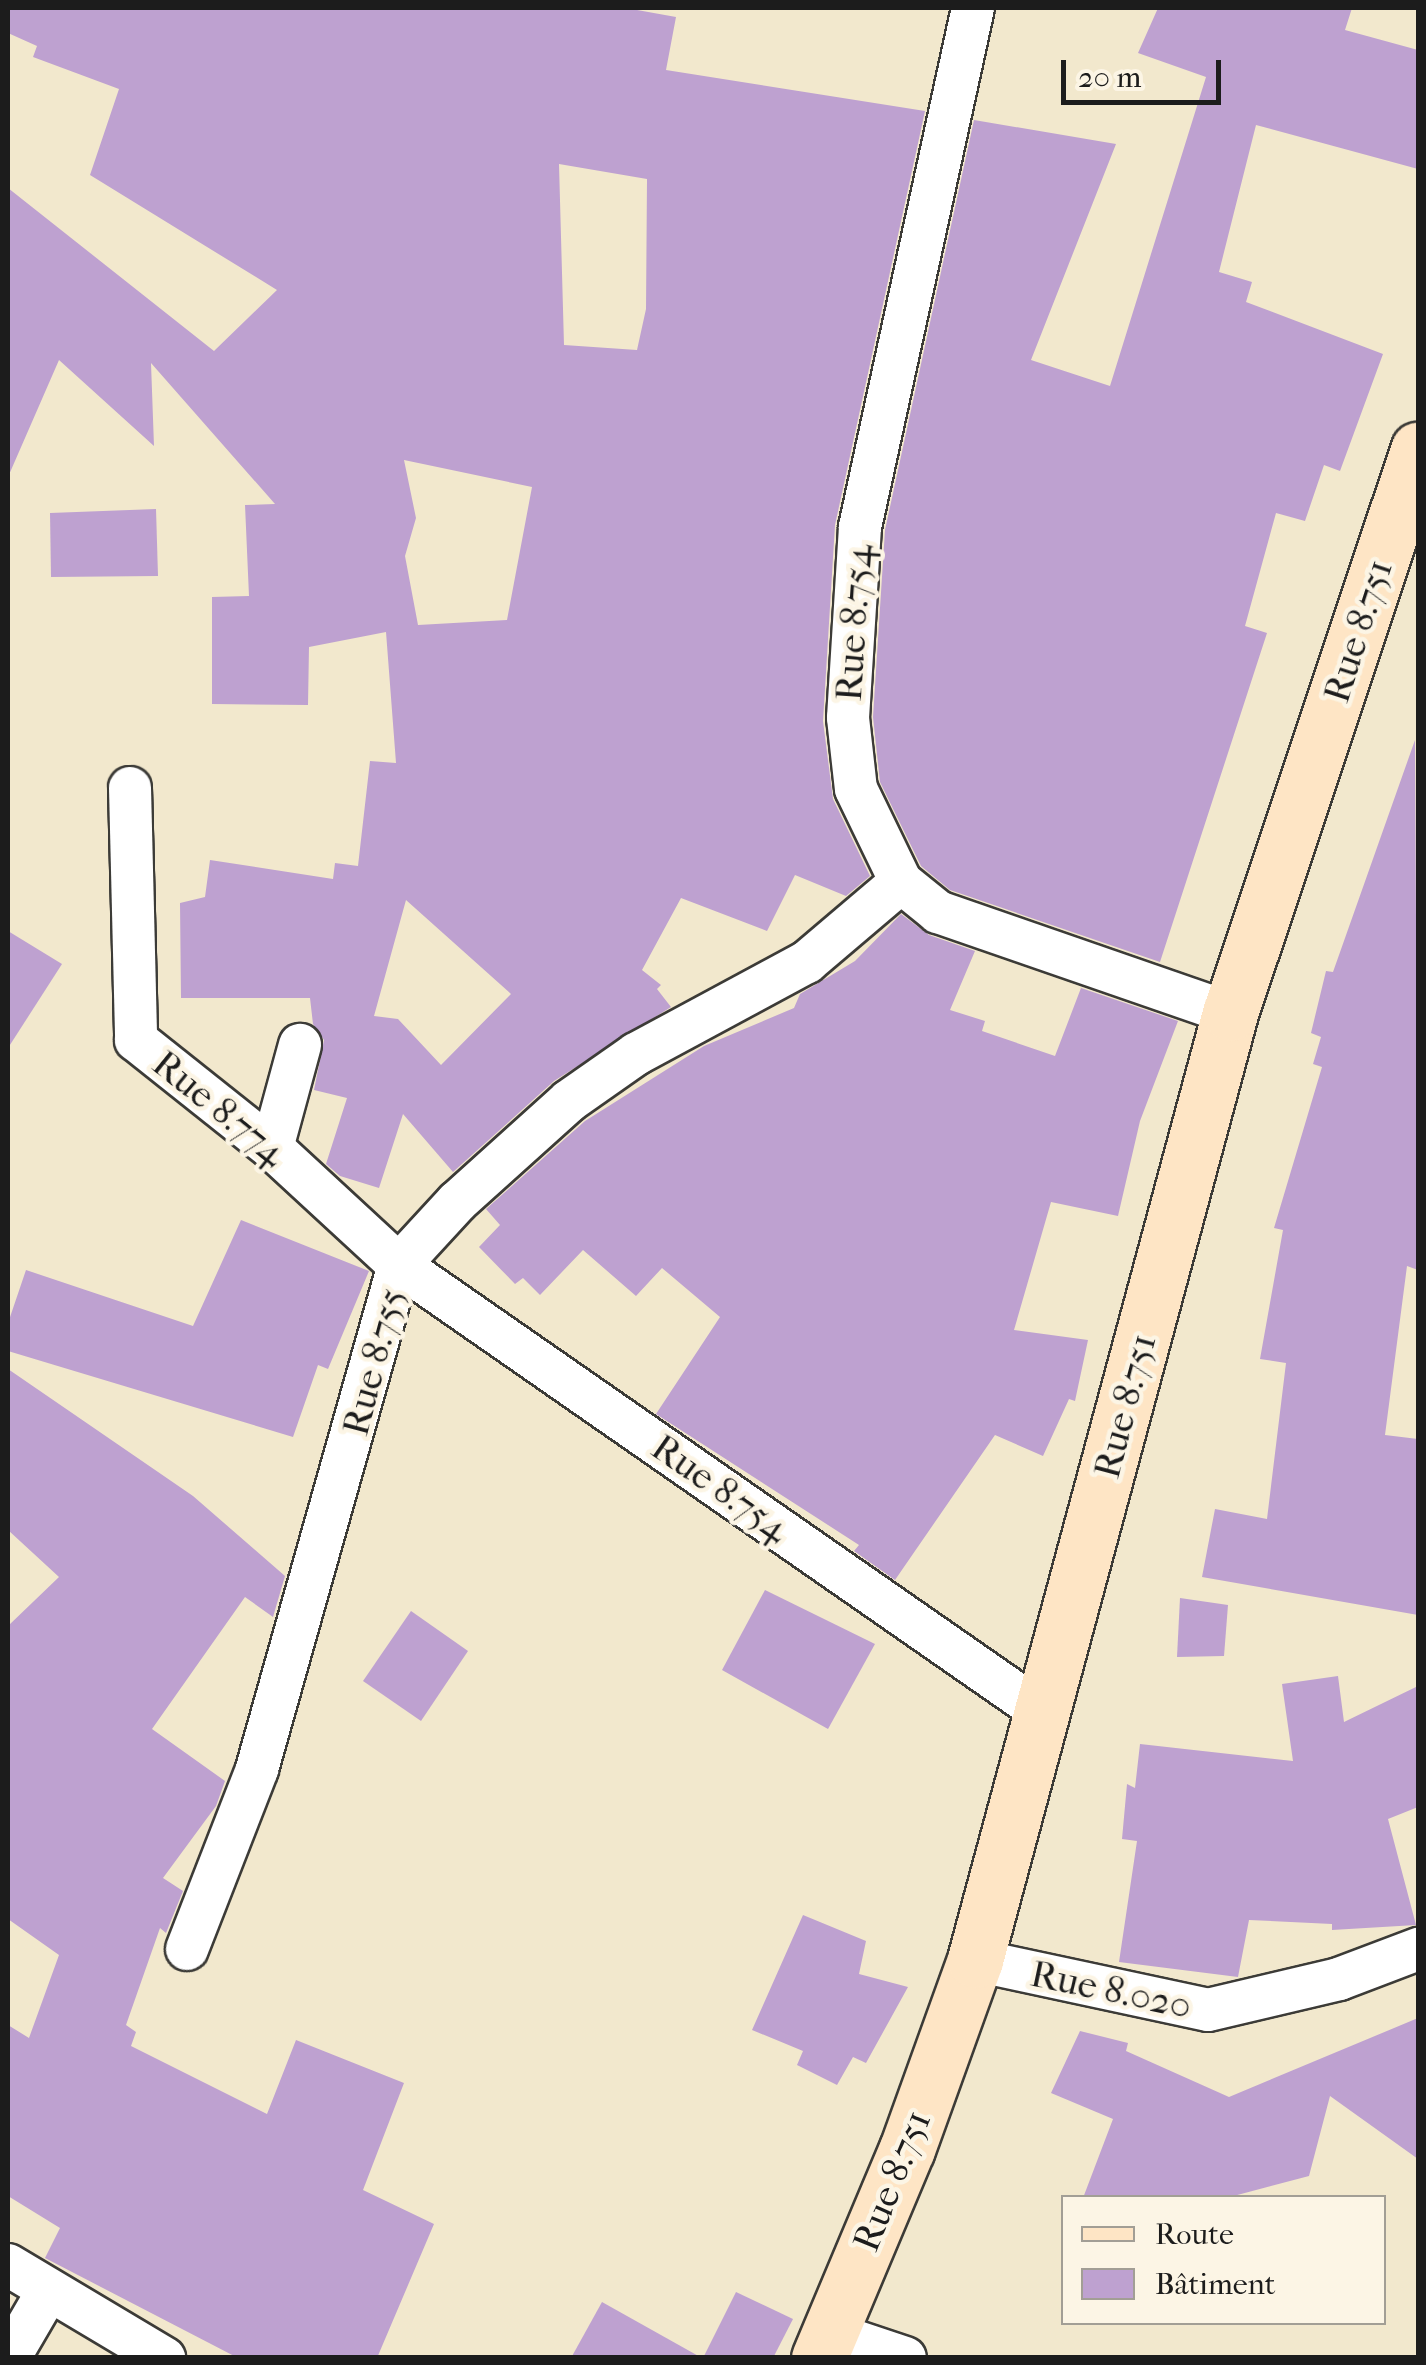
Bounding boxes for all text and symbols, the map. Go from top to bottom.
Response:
scale bar [1066,40,1226,102]
text: 20 m [1078,60,1141,95]
street label: Rue 8.754 [826,543,882,703]
street label: Rue 8.751 [1313,554,1403,708]
street label: Rue 8.774 [143,1041,295,1175]
street label: Rue 8.755 [332,1283,416,1441]
street label: Rue 8.751 [1084,1329,1166,1483]
street label: Rue 8.754 [643,1424,797,1552]
street label: Rue 8.020 [1026,1951,1196,2029]
street label: Rue 8.751 [843,2104,941,2258]
legend [1061,2195,1386,2325]
text: Route [1155,2217,1234,2252]
text: Bâtiment [1155,2267,1276,2302]

